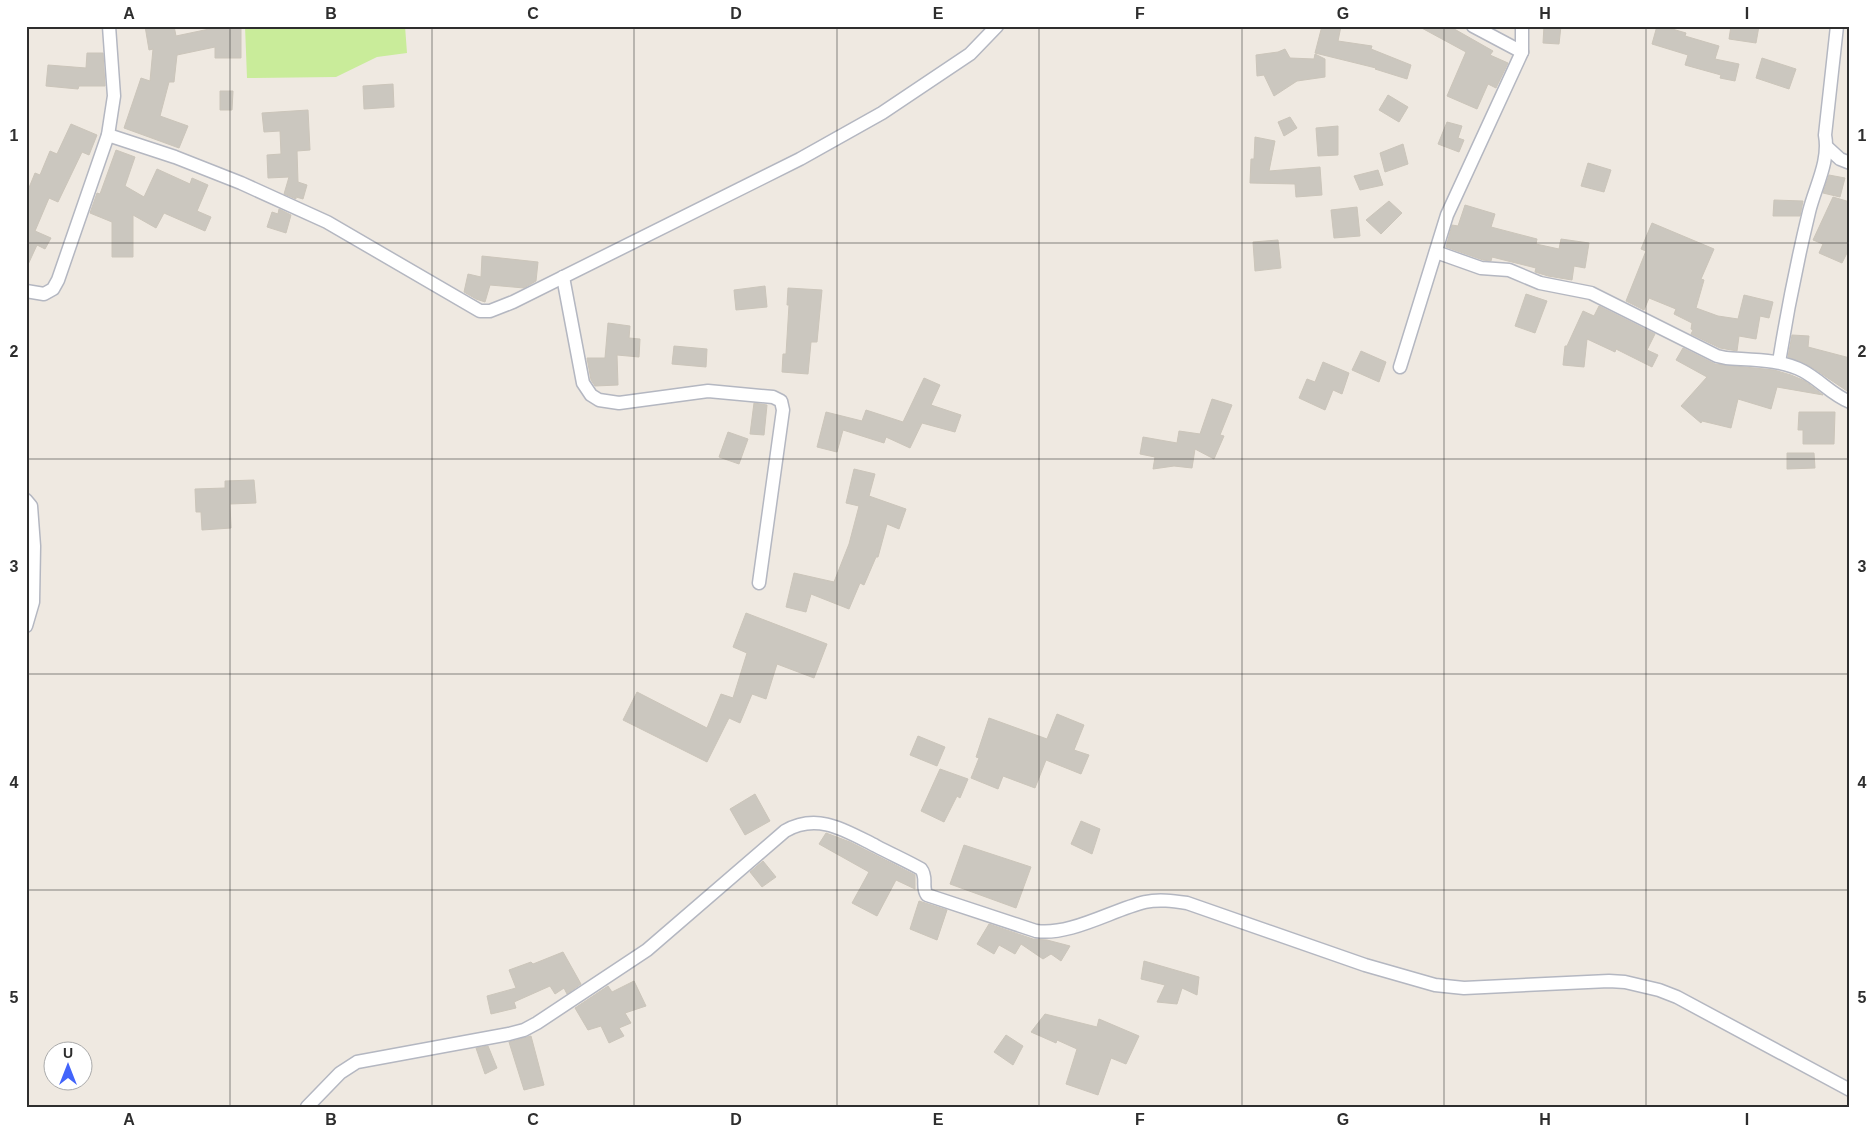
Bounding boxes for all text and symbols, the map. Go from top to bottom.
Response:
text: A [123,5,135,22]
text: B [325,5,337,22]
text: C [527,5,539,22]
text: D [730,5,742,22]
text: E [933,5,944,22]
text: F [1135,5,1145,22]
text: G [1337,5,1349,22]
text: H [1539,5,1551,22]
text: I [1745,5,1749,22]
text: 1 [10,127,19,144]
text: 1 [1858,127,1867,144]
text: 2 [10,343,19,360]
text: 2 [1858,343,1867,360]
text: 3 [10,558,19,575]
text: 3 [1858,558,1867,575]
text: 4 [10,774,19,791]
text: 4 [1858,774,1867,791]
text: 5 [10,989,19,1006]
text: 5 [1858,989,1867,1006]
north arrow [42,1040,92,1090]
text: U [63,1045,73,1061]
text: A [123,1111,135,1128]
text: B [325,1111,337,1128]
text: C [527,1111,539,1128]
text: D [730,1111,742,1128]
text: E [933,1111,944,1128]
text: F [1135,1111,1145,1128]
text: G [1337,1111,1349,1128]
text: H [1539,1111,1551,1128]
text: I [1745,1111,1749,1128]

